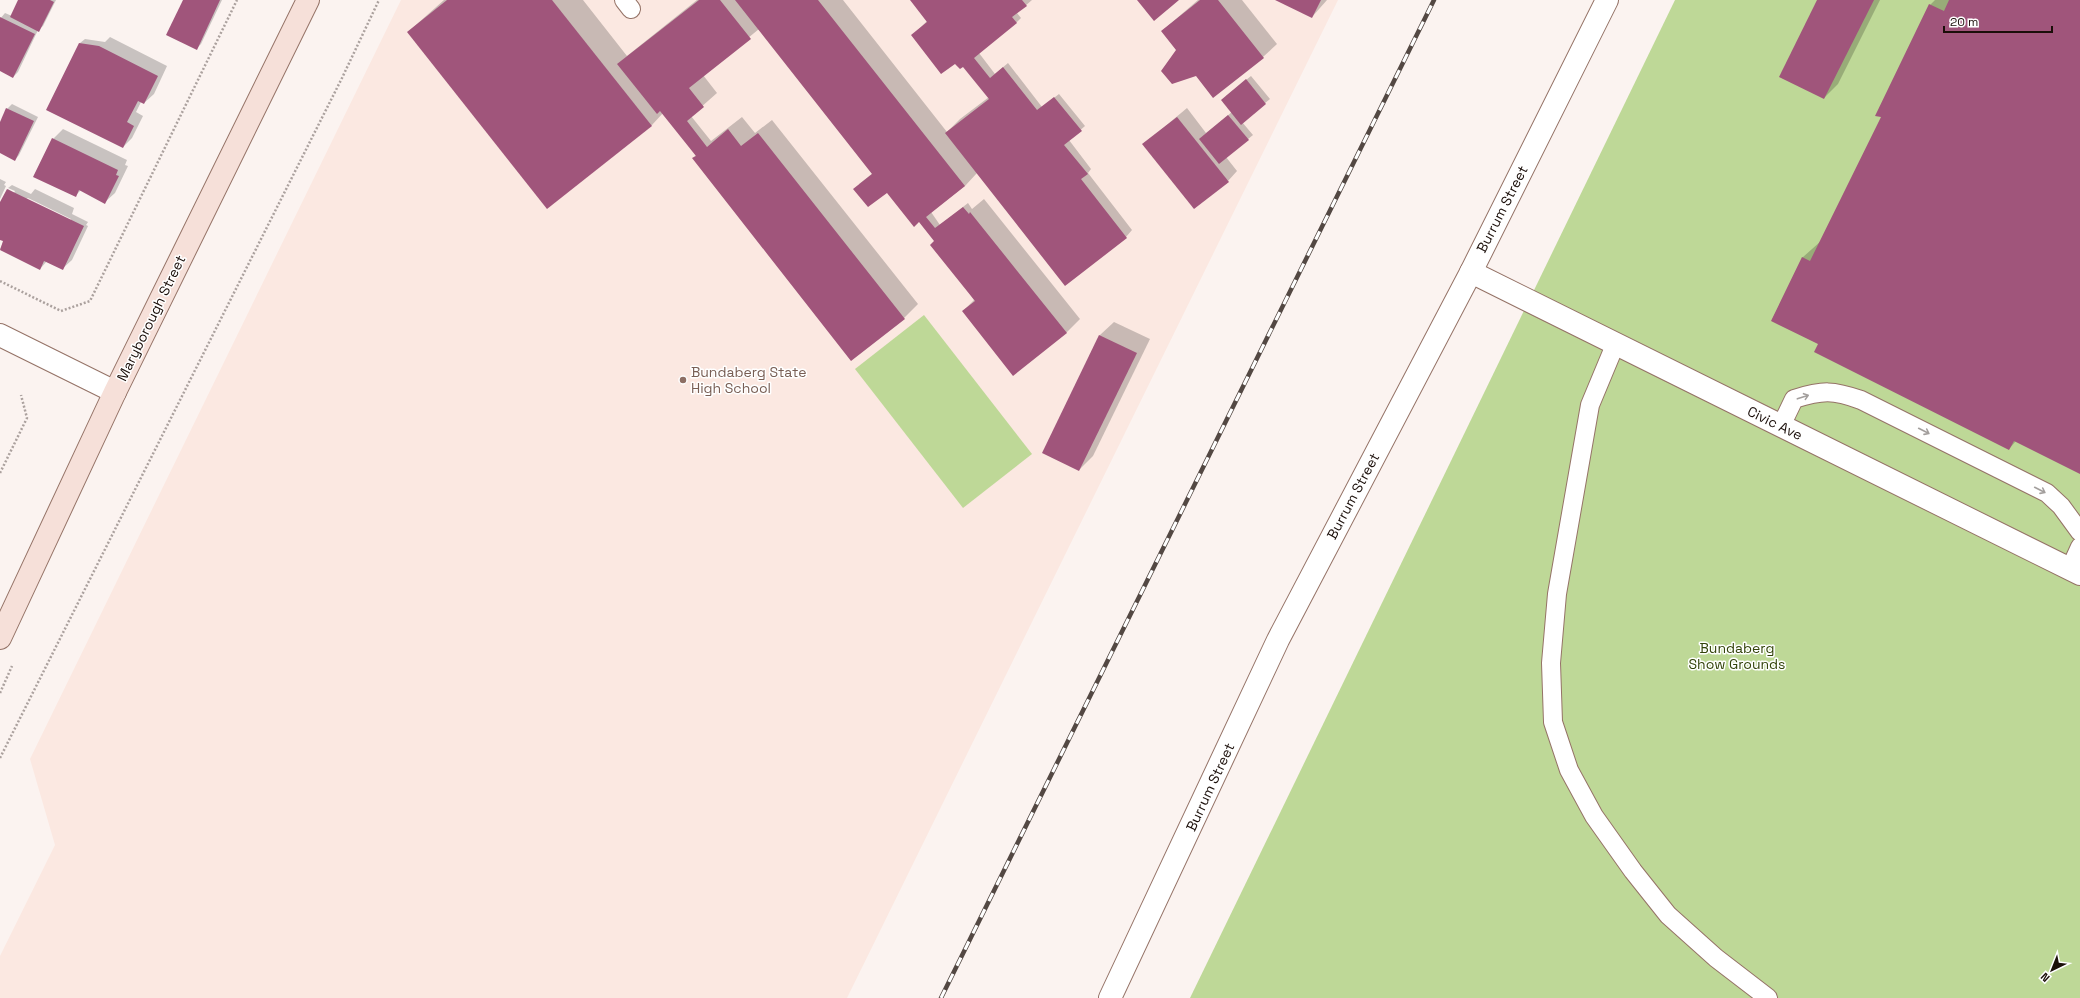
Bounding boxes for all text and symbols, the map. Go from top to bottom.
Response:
scale bar [1944,8,2052,34]
text: 20 m [1950,14,1978,30]
street label: Burrum Street [1472,162,1532,256]
street label: Maryborough Street [113,252,189,384]
place label: Bundaberg State High School [691,363,806,397]
marker: Bundaberg State High School [678,375,688,385]
one-way arrow [1797,392,1809,400]
street label: Civic Ave [1744,402,1806,444]
one-way arrow [1917,428,1929,436]
street label: Burrum Street [1323,450,1383,542]
one-way arrow [2034,487,2046,494]
park label: Bundaberg Show Grounds [1689,639,1785,673]
street label: Burrum Street [1182,740,1238,834]
north arrow [2032,950,2072,990]
text: N [2038,970,2053,985]

